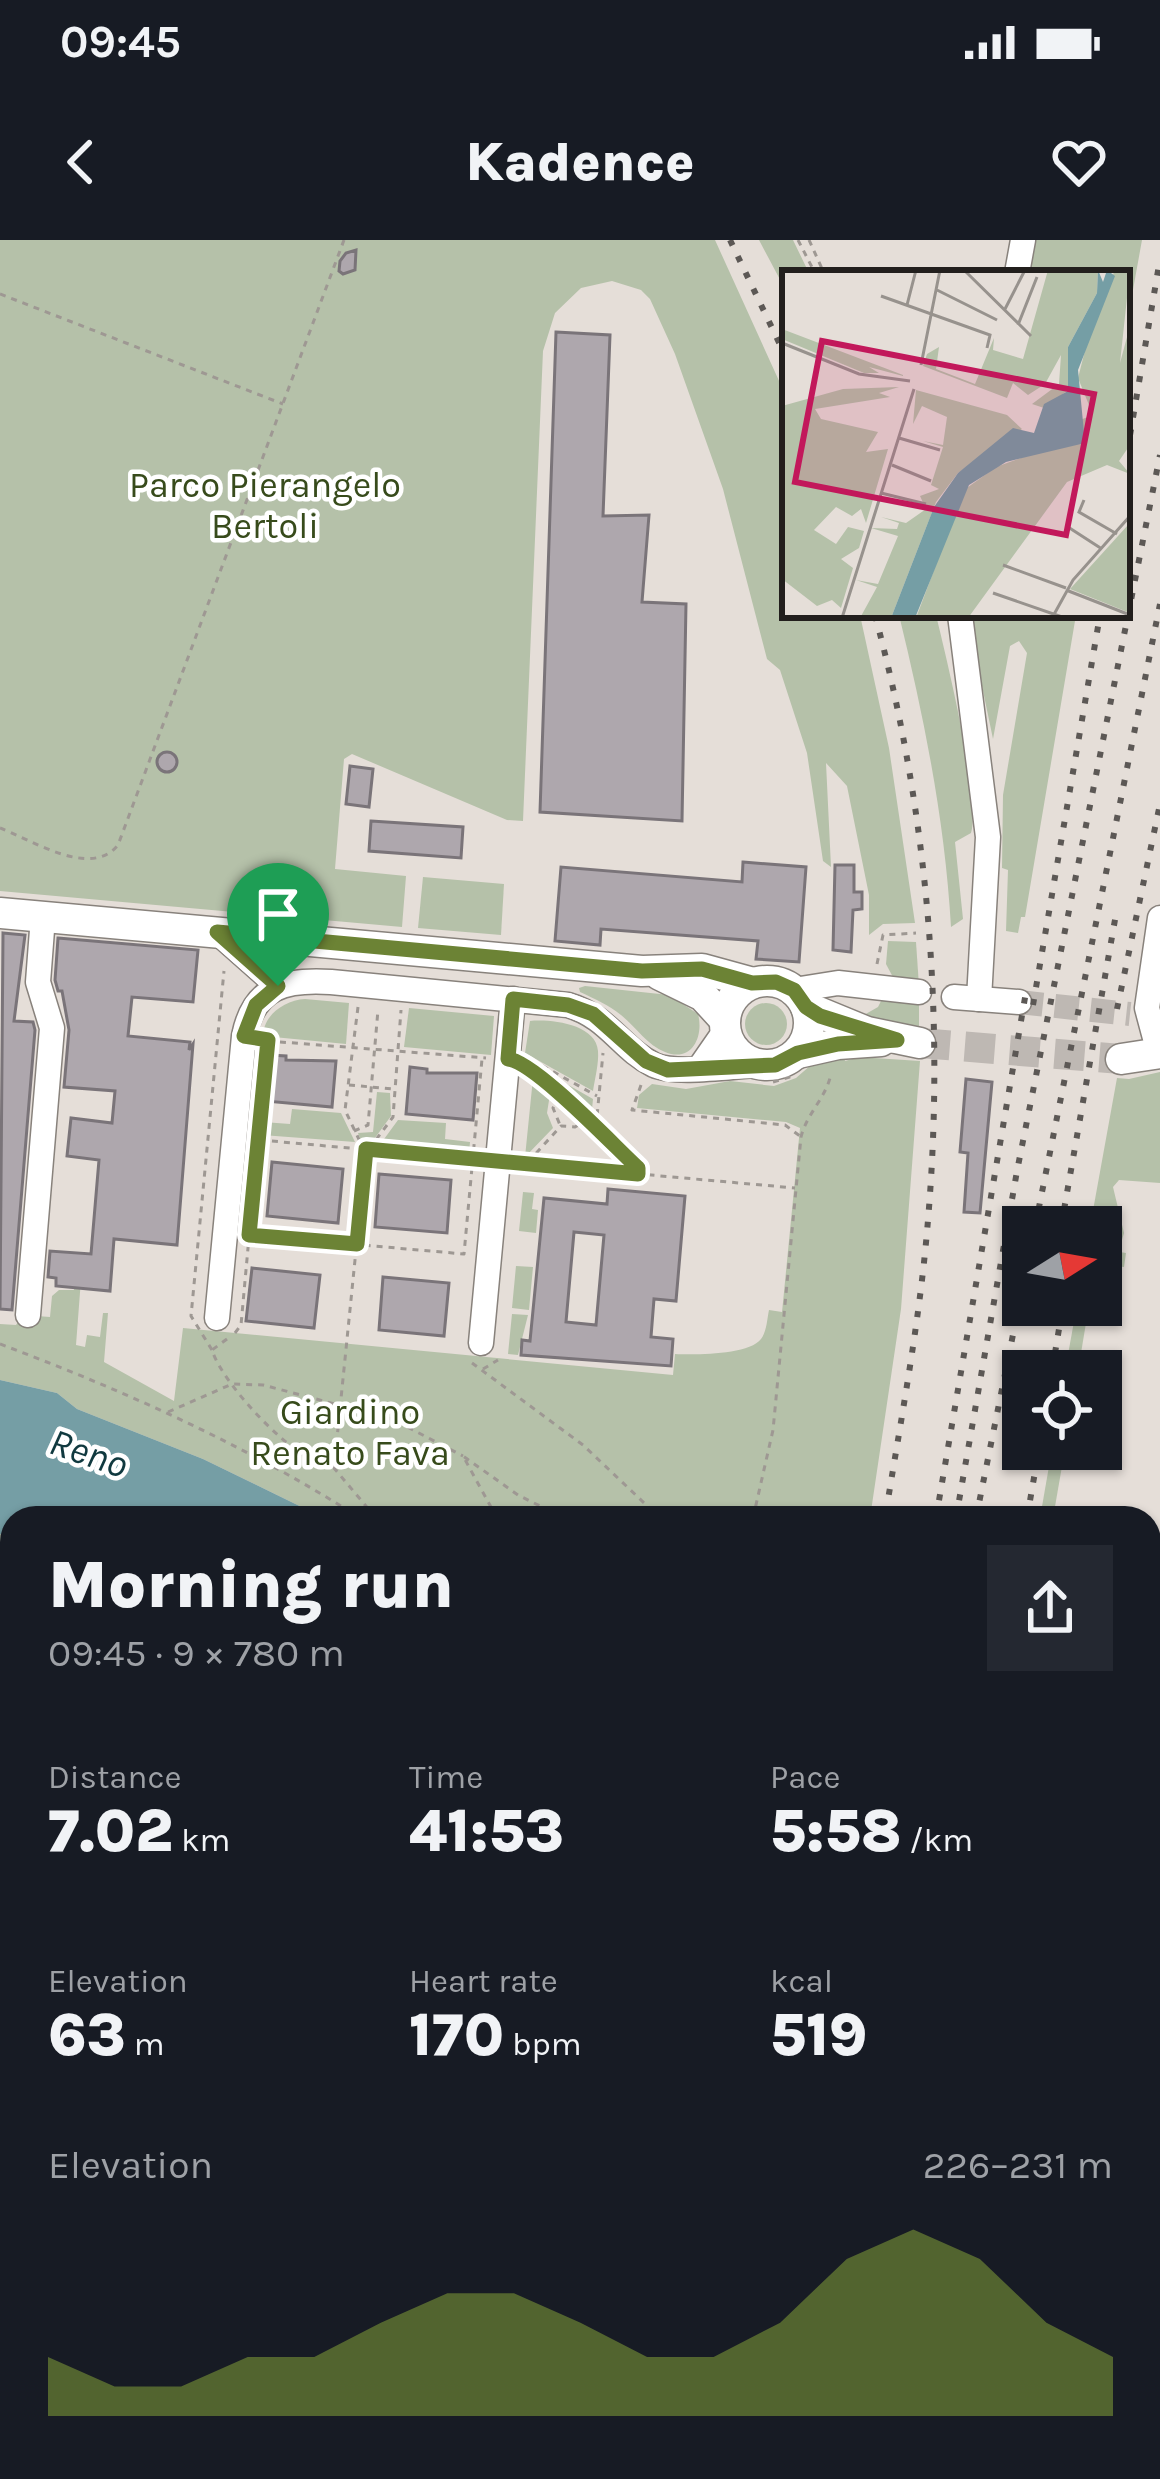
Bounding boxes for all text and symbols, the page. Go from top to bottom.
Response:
text: 09:45 [60,16,181,68]
icon: back [48,129,114,195]
icon: heart [1046,129,1112,195]
text: Kadence [465,130,695,194]
inset map [782,270,1130,618]
park label: Parco Pierangelo Bertoli [129,464,401,547]
pin [227,863,329,986]
icon: arrive [245,881,311,947]
north arrow [1002,1206,1122,1326]
map controls [1002,1206,1122,1470]
button: locate [1002,1350,1122,1470]
park label: Giardino Renato Fava [250,1391,450,1474]
water label: Reno [43,1418,134,1488]
button: share [987,1545,1113,1671]
text: Morning run [48,1546,454,1624]
text: 09:45 · 9 × 780 m [48,1630,345,1676]
text: Distance [48,1758,181,1796]
text: Time [409,1758,483,1796]
text: Pace [770,1758,840,1796]
text: 7.02 [48,1796,173,1866]
text: 41:53 [409,1796,564,1866]
text: 5:58 [770,1796,902,1866]
text: km [173,1821,230,1859]
text: /km [902,1821,973,1859]
text: Elevation [48,1962,188,2000]
text: Heart rate [409,1962,558,2000]
text: kcal [770,1962,833,2000]
text: 63 [48,2000,126,2070]
text: 170 [409,2000,504,2070]
text: 519 [770,2000,868,2070]
text: m [126,2025,165,2063]
text: bpm [504,2025,582,2063]
text: Elevation [48,2142,213,2188]
text: 226–231 m [923,2142,1113,2188]

